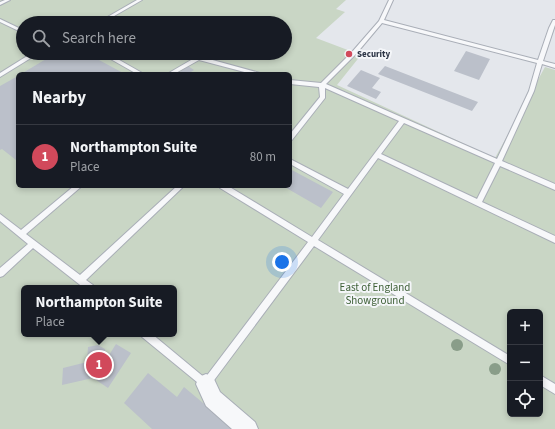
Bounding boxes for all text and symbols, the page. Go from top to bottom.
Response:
search box [16,16,292,60]
icon: search [30,27,52,49]
text: Search here [62,28,136,49]
place label: Security [357,48,391,61]
marker: Security [344,49,354,59]
text: Nearby [32,86,86,110]
text: Northampton Suite [70,137,197,158]
text: 1 [42,148,48,166]
text: 80 m [250,148,276,166]
text: Place [70,158,99,176]
your location [272,252,292,272]
park label: East of England Showground [340,280,410,308]
popup [21,285,177,337]
text: Northampton Suite [35,292,163,313]
map controls [507,309,543,417]
button: + [507,309,543,345]
text: Place [35,313,65,331]
button: − [507,345,543,381]
pin: 1 [86,350,112,380]
button: locate [507,381,543,417]

